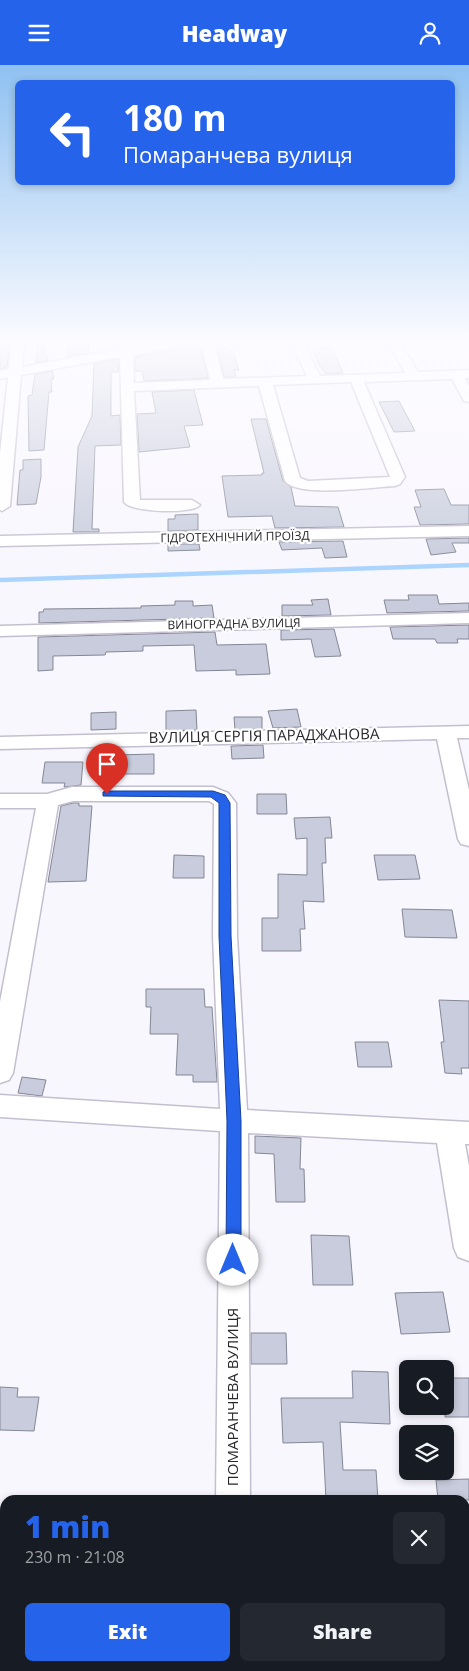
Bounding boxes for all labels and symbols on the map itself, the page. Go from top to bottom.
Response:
street label: ГІДРОТЕХНІЧНИЙ ПРОЇЗД [160,527,310,546]
street label: ВИНОГРАДНА ВУЛИЦЯ [167,614,301,633]
street label: ВУЛИЦЯ СЕРГІЯ ПАРАДЖАНОВА [148,723,380,747]
pin [86,743,128,794]
position arrow [206,1233,258,1285]
street label: ПОМАРАНЧЕВА ВУЛИЦЯ [222,1308,242,1486]

